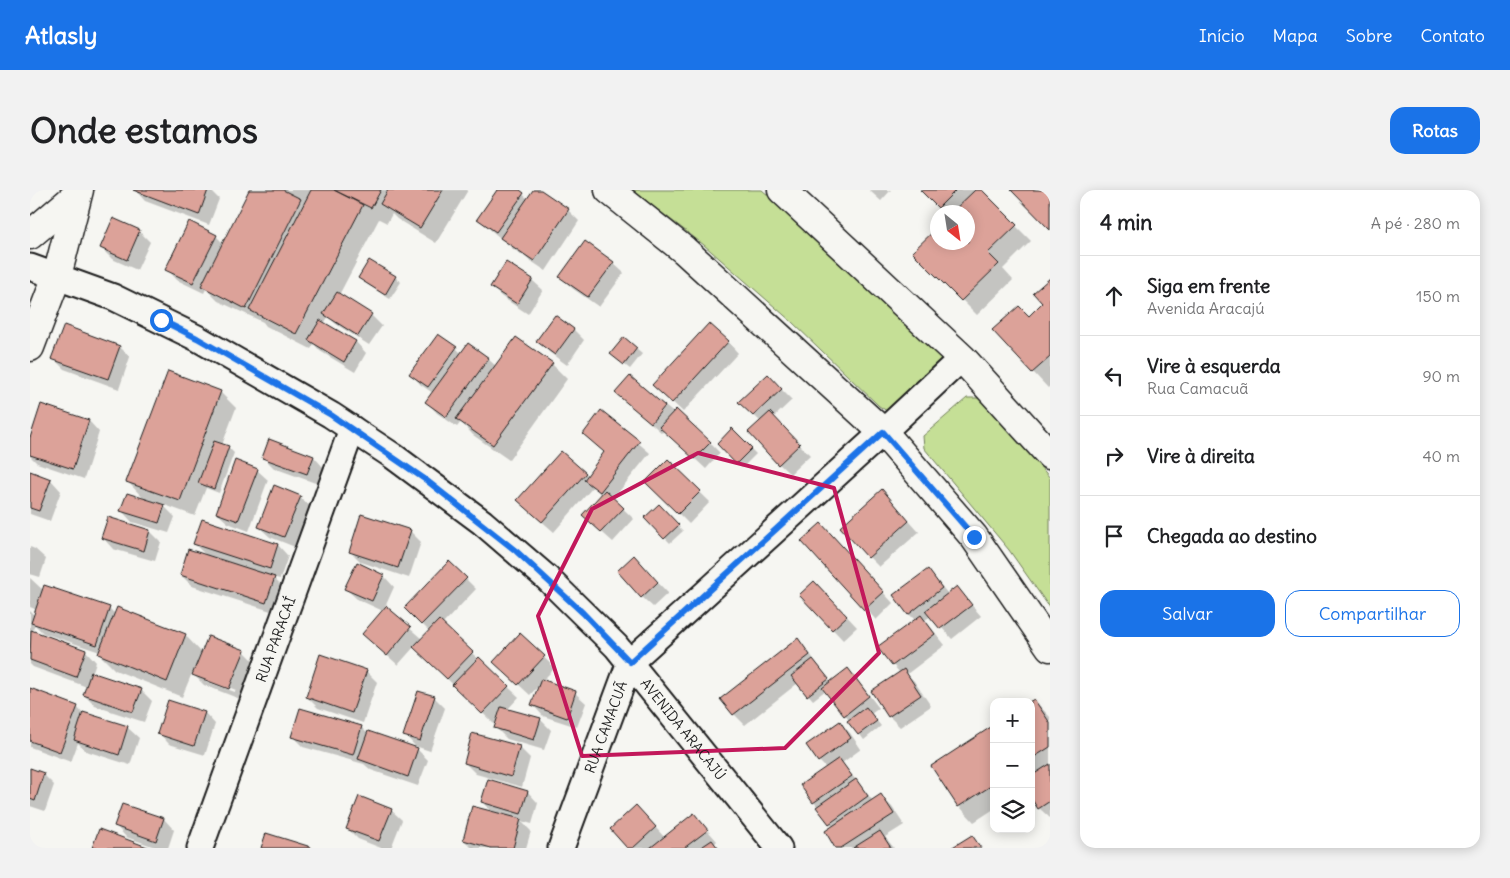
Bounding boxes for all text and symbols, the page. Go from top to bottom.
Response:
text: Atlasly [25,20,97,50]
text: Início [1199,24,1245,47]
text: Mapa [1273,24,1318,47]
text: Sobre [1346,24,1392,47]
text: Contato [1420,24,1485,47]
button: Rotas [1390,107,1480,154]
text: Onde estamos [30,108,258,152]
north arrow [930,205,975,250]
text: 4 min [1100,209,1152,236]
text: A pé · 280 m [1371,213,1460,233]
text: Siga em frente [1147,274,1270,298]
icon: ahead [1100,282,1128,310]
text: 150 m [1416,286,1460,306]
text: Avenida Aracajú [1147,298,1265,318]
route start [150,309,173,332]
text: Vire à esquerda [1147,354,1281,378]
icon: left [1100,362,1128,390]
text: 90 m [1422,366,1460,386]
text: Rua Camacuã [1147,378,1249,398]
icon: right [1100,442,1128,470]
text: Vire à direita [1147,444,1255,468]
text: 40 m [1422,446,1460,466]
icon: arrive [1100,522,1128,550]
text: Chegada ao destino [1147,524,1317,548]
route end [963,526,986,549]
button: Salvar [1100,590,1275,637]
button: Compartilhar [1285,590,1460,637]
street label: RUA PARACAÍ [252,594,300,685]
street label: AVENIDA ARACAJÚ [637,675,730,784]
street label: RUA CAMACUÃ [581,678,631,776]
map controls [990,698,1035,833]
button: + [990,698,1035,743]
button: − [990,743,1035,788]
button: layers [990,788,1035,833]

